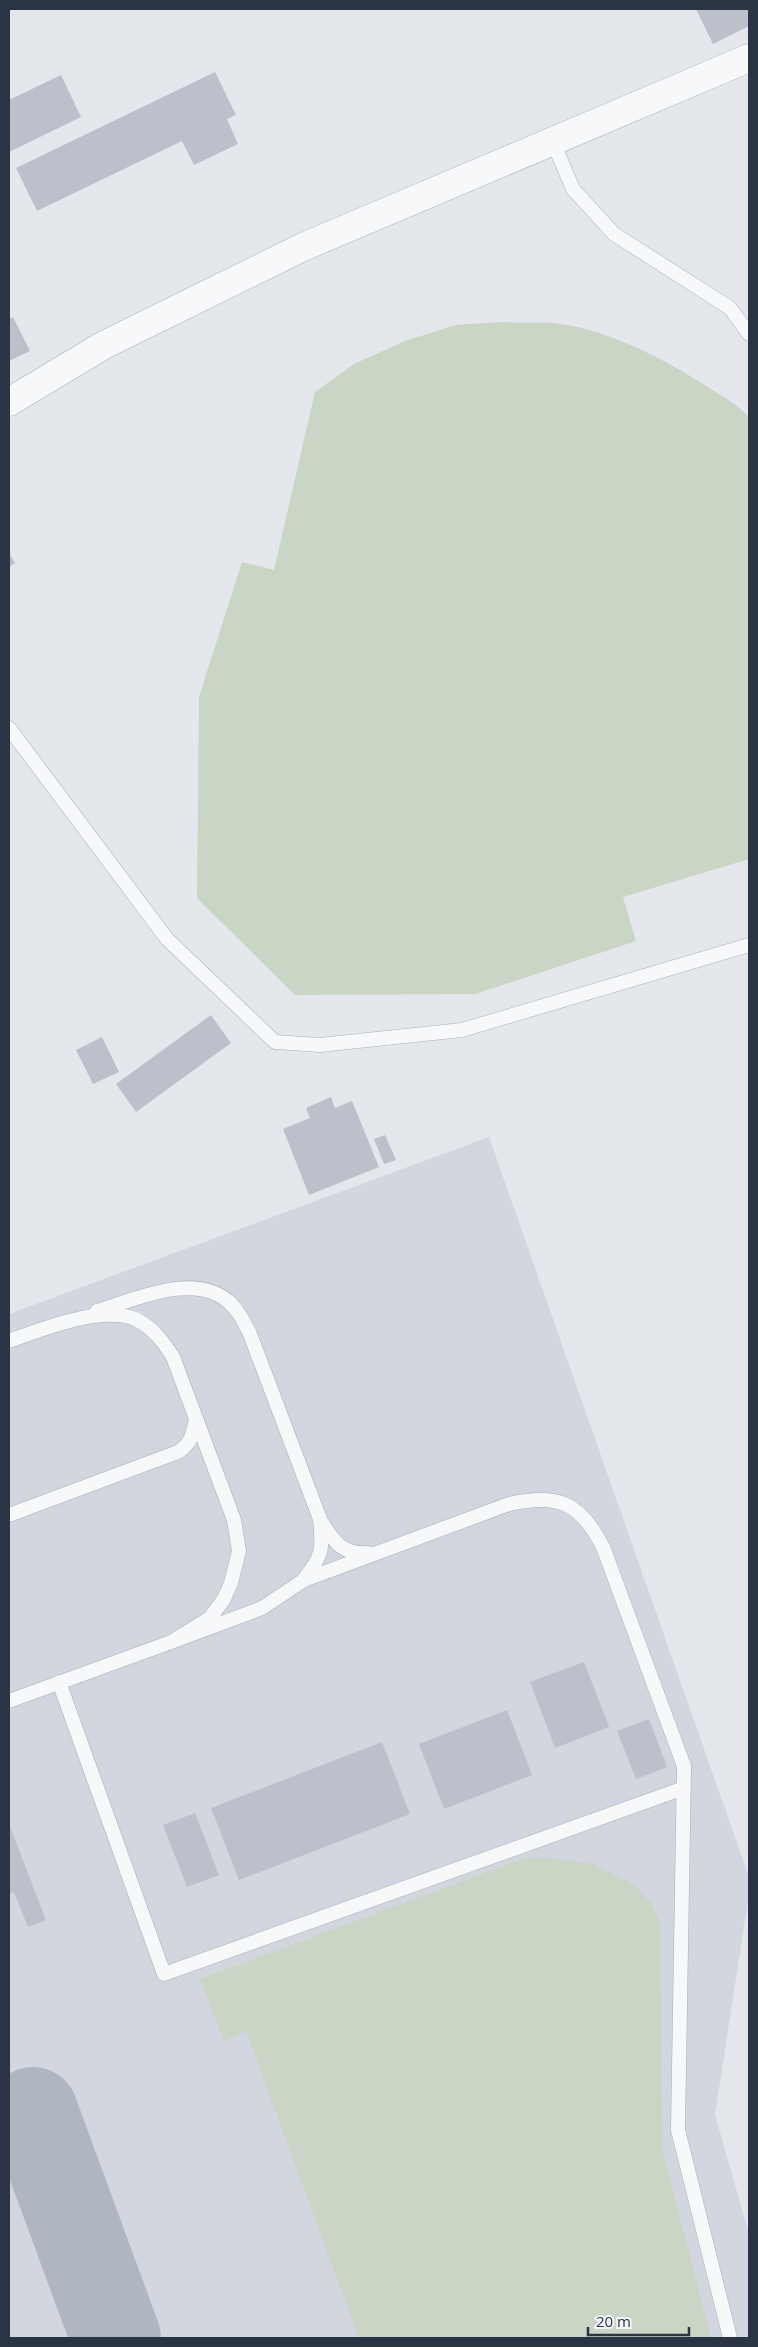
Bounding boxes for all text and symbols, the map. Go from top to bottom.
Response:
scale bar [588,2304,689,2336]
text: 20 m [596,2311,631,2331]

